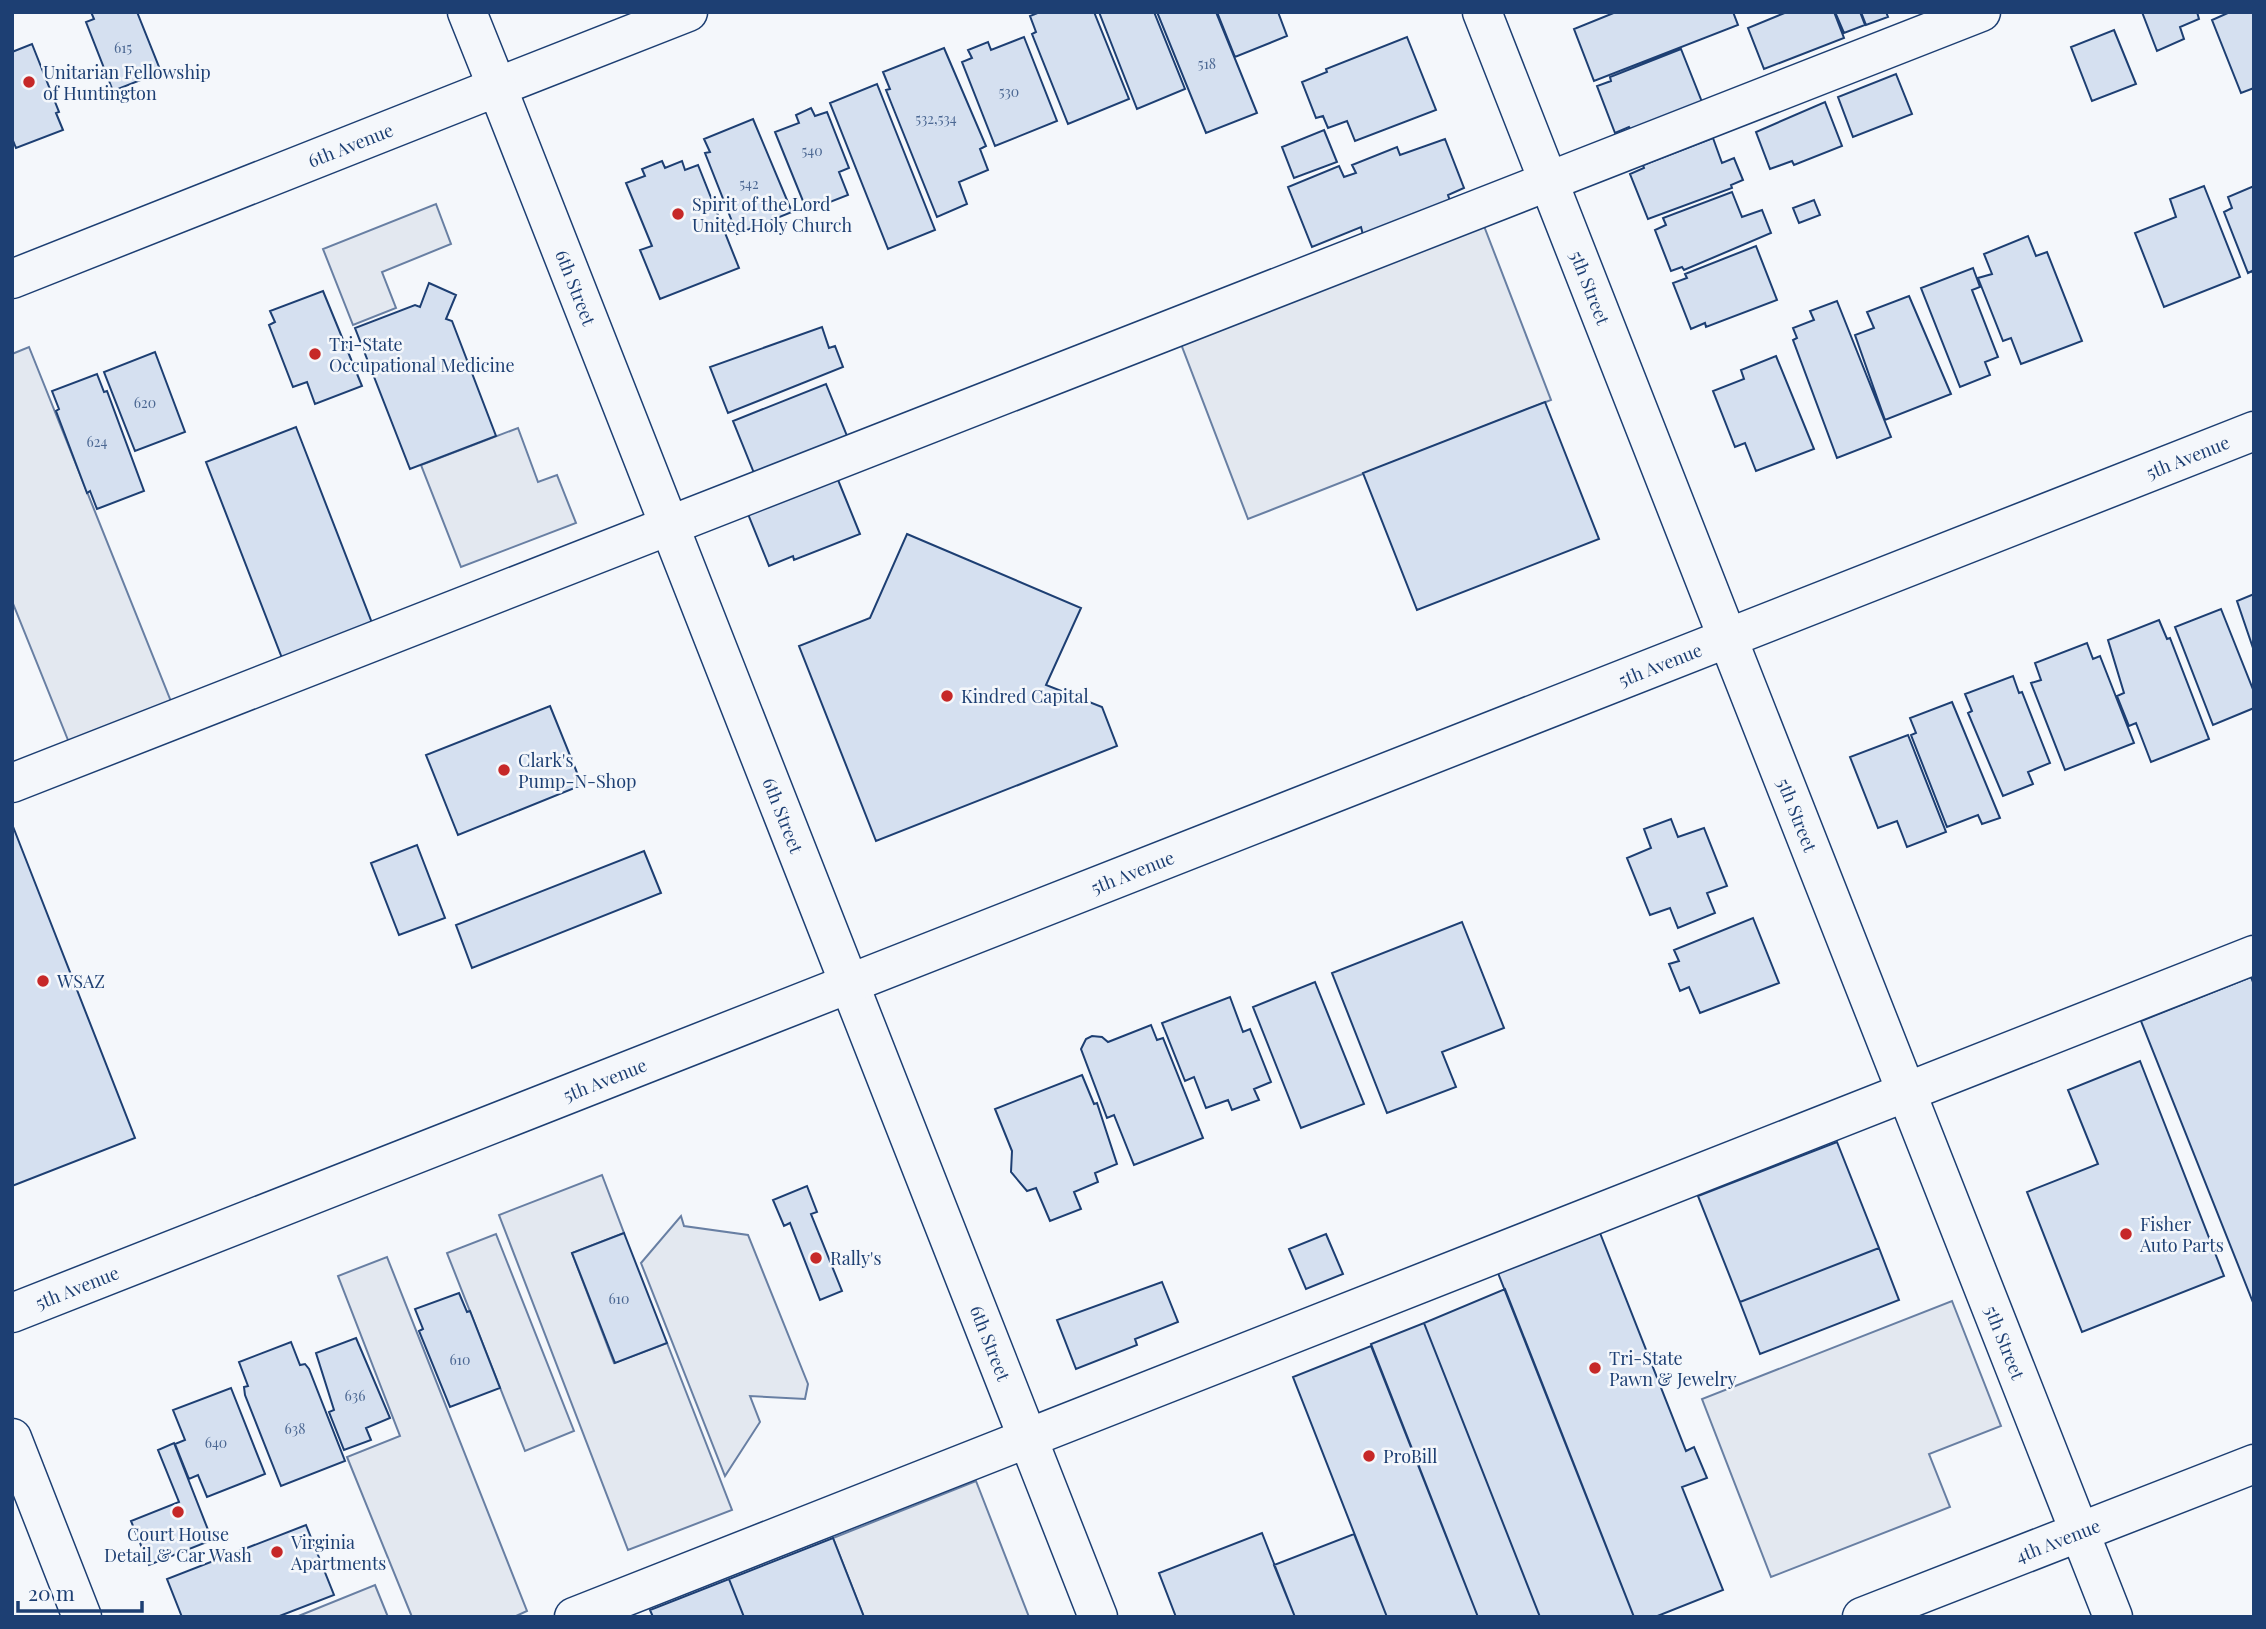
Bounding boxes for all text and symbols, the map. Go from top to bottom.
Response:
house number: 615 [114,38,132,57]
house number: 518 [1198,54,1216,73]
place label: Unitarian Fellowship of Huntington [43,60,211,105]
marker: Unitarian Fellowship of Huntington [21,74,37,90]
house number: 530 [999,82,1019,101]
house number: 532,534 [915,109,957,128]
street label: 6th Avenue [304,117,397,173]
house number: 540 [801,141,823,160]
house number: 542 [739,174,759,193]
place label: Spirit of the Lord United Holy Church [692,192,852,237]
marker: Spirit of the Lord United Holy Church [670,206,686,222]
street label: 6th Street [550,246,602,329]
street label: 5th Street [1565,247,1616,328]
place label: Tri-State Occupational Medicine [329,332,515,377]
marker: Tri-State Occupational Medicine [307,346,323,362]
house number: 620 [134,393,156,412]
street label: 5th Avenue [2142,430,2233,484]
house number: 624 [87,432,108,451]
street label: 5th Avenue [1615,637,1705,692]
place label: Kindred Capital [961,684,1089,708]
marker: Kindred Capital [939,688,955,704]
place label: Clark's Pump-N-Shop [518,748,637,793]
marker: Clark's Pump-N-Shop [496,762,512,778]
street label: 6th Street [757,774,809,857]
street label: 5th Street [1772,775,1823,856]
street label: 5th Avenue [1087,845,1178,899]
place label: WSAZ [56,969,105,993]
marker: WSAZ [35,973,51,989]
street label: 5th Avenue [560,1053,650,1107]
place label: Fisher Auto Parts [2139,1212,2224,1257]
marker: Fisher Auto Parts [2118,1226,2134,1242]
place label: Rally's [830,1246,881,1270]
marker: Rally's [808,1250,824,1266]
street label: 5th Avenue [32,1260,122,1315]
house number: 610 [609,1289,629,1308]
street label: 6th Street [965,1302,1016,1385]
street label: 5th Street [1980,1302,2030,1383]
place label: Tri-State Pawn & Jewelry [1609,1346,1737,1391]
house number: 610 [450,1350,470,1369]
marker: Tri-State Pawn & Jewelry [1587,1360,1603,1376]
house number: 636 [345,1386,365,1405]
house number: 638 [285,1419,305,1438]
house number: 640 [205,1433,227,1452]
place label: ProBill [1383,1444,1437,1468]
marker: ProBill [1361,1448,1377,1464]
marker: Court House Detail & Car Wash [170,1504,186,1520]
street label: 4th Avenue [2012,1513,2104,1568]
place label: Court House Detail & Car Wash [104,1522,252,1567]
place label: Virginia Apartments [290,1530,386,1575]
marker: Virginia Apartments [269,1544,285,1560]
scale bar [18,1570,142,1614]
text: 20 m [28,1578,75,1606]

